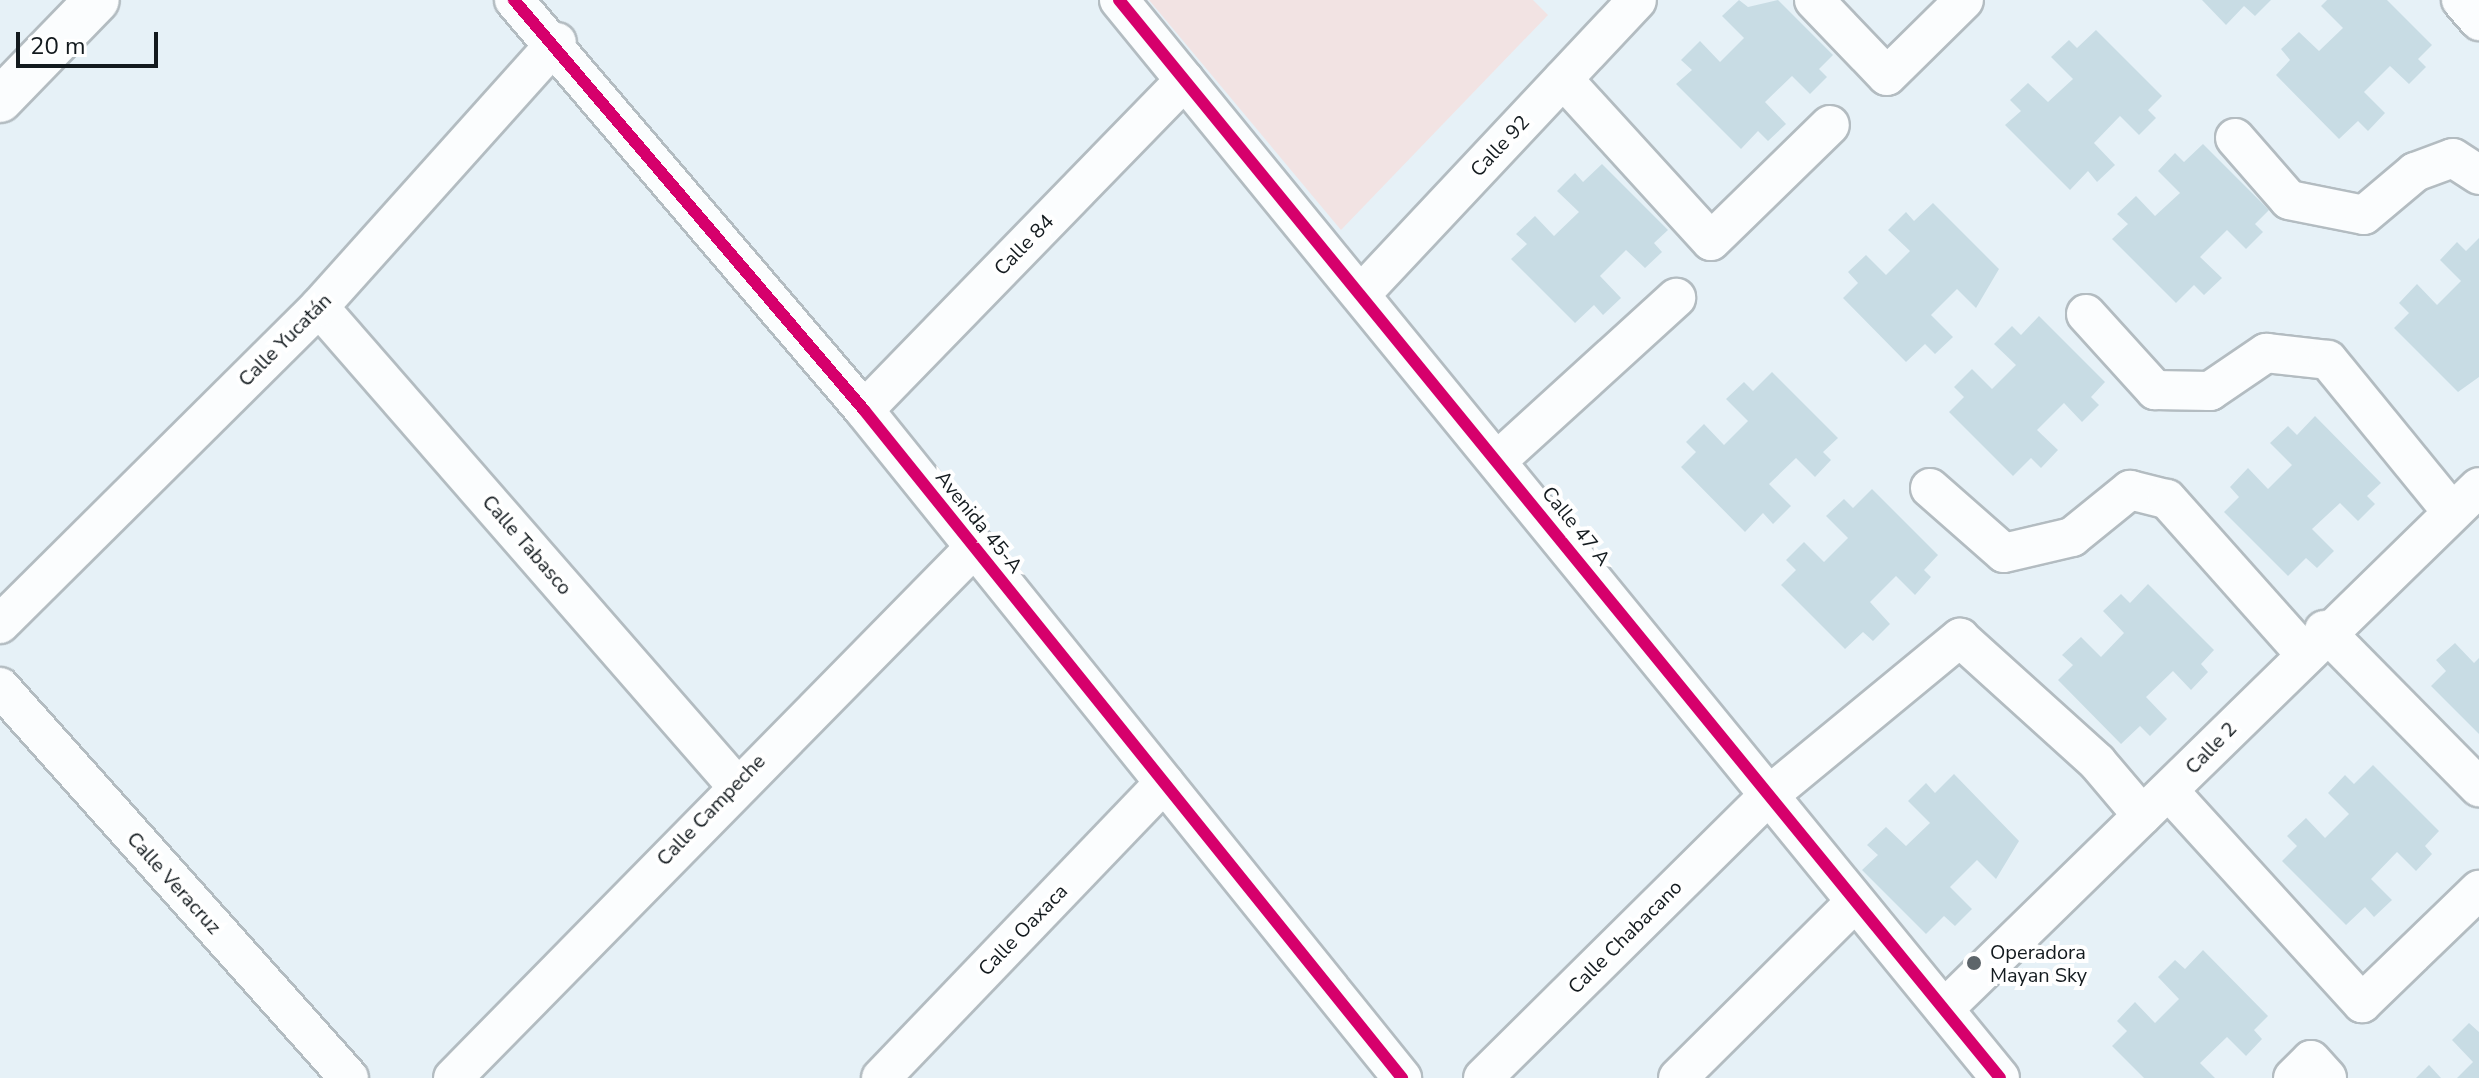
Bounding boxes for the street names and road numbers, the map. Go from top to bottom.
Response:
street label: Calle 92 [1466,110,1534,182]
street label: Calle 84 [989,210,1059,280]
street label: Calle Yucatán [233,288,337,392]
street label: Avenida 45-A [930,466,1028,578]
street label: Calle 47 A [1537,482,1615,570]
street label: Calle Tabasco [477,490,577,600]
street label: Calle 2 [2180,717,2242,779]
street label: Calle Campeche [652,749,770,871]
street label: Calle Veracruz [122,827,226,939]
street label: Calle Chabacano [1563,875,1687,999]
street label: Calle Oaxaca [973,879,1073,981]

